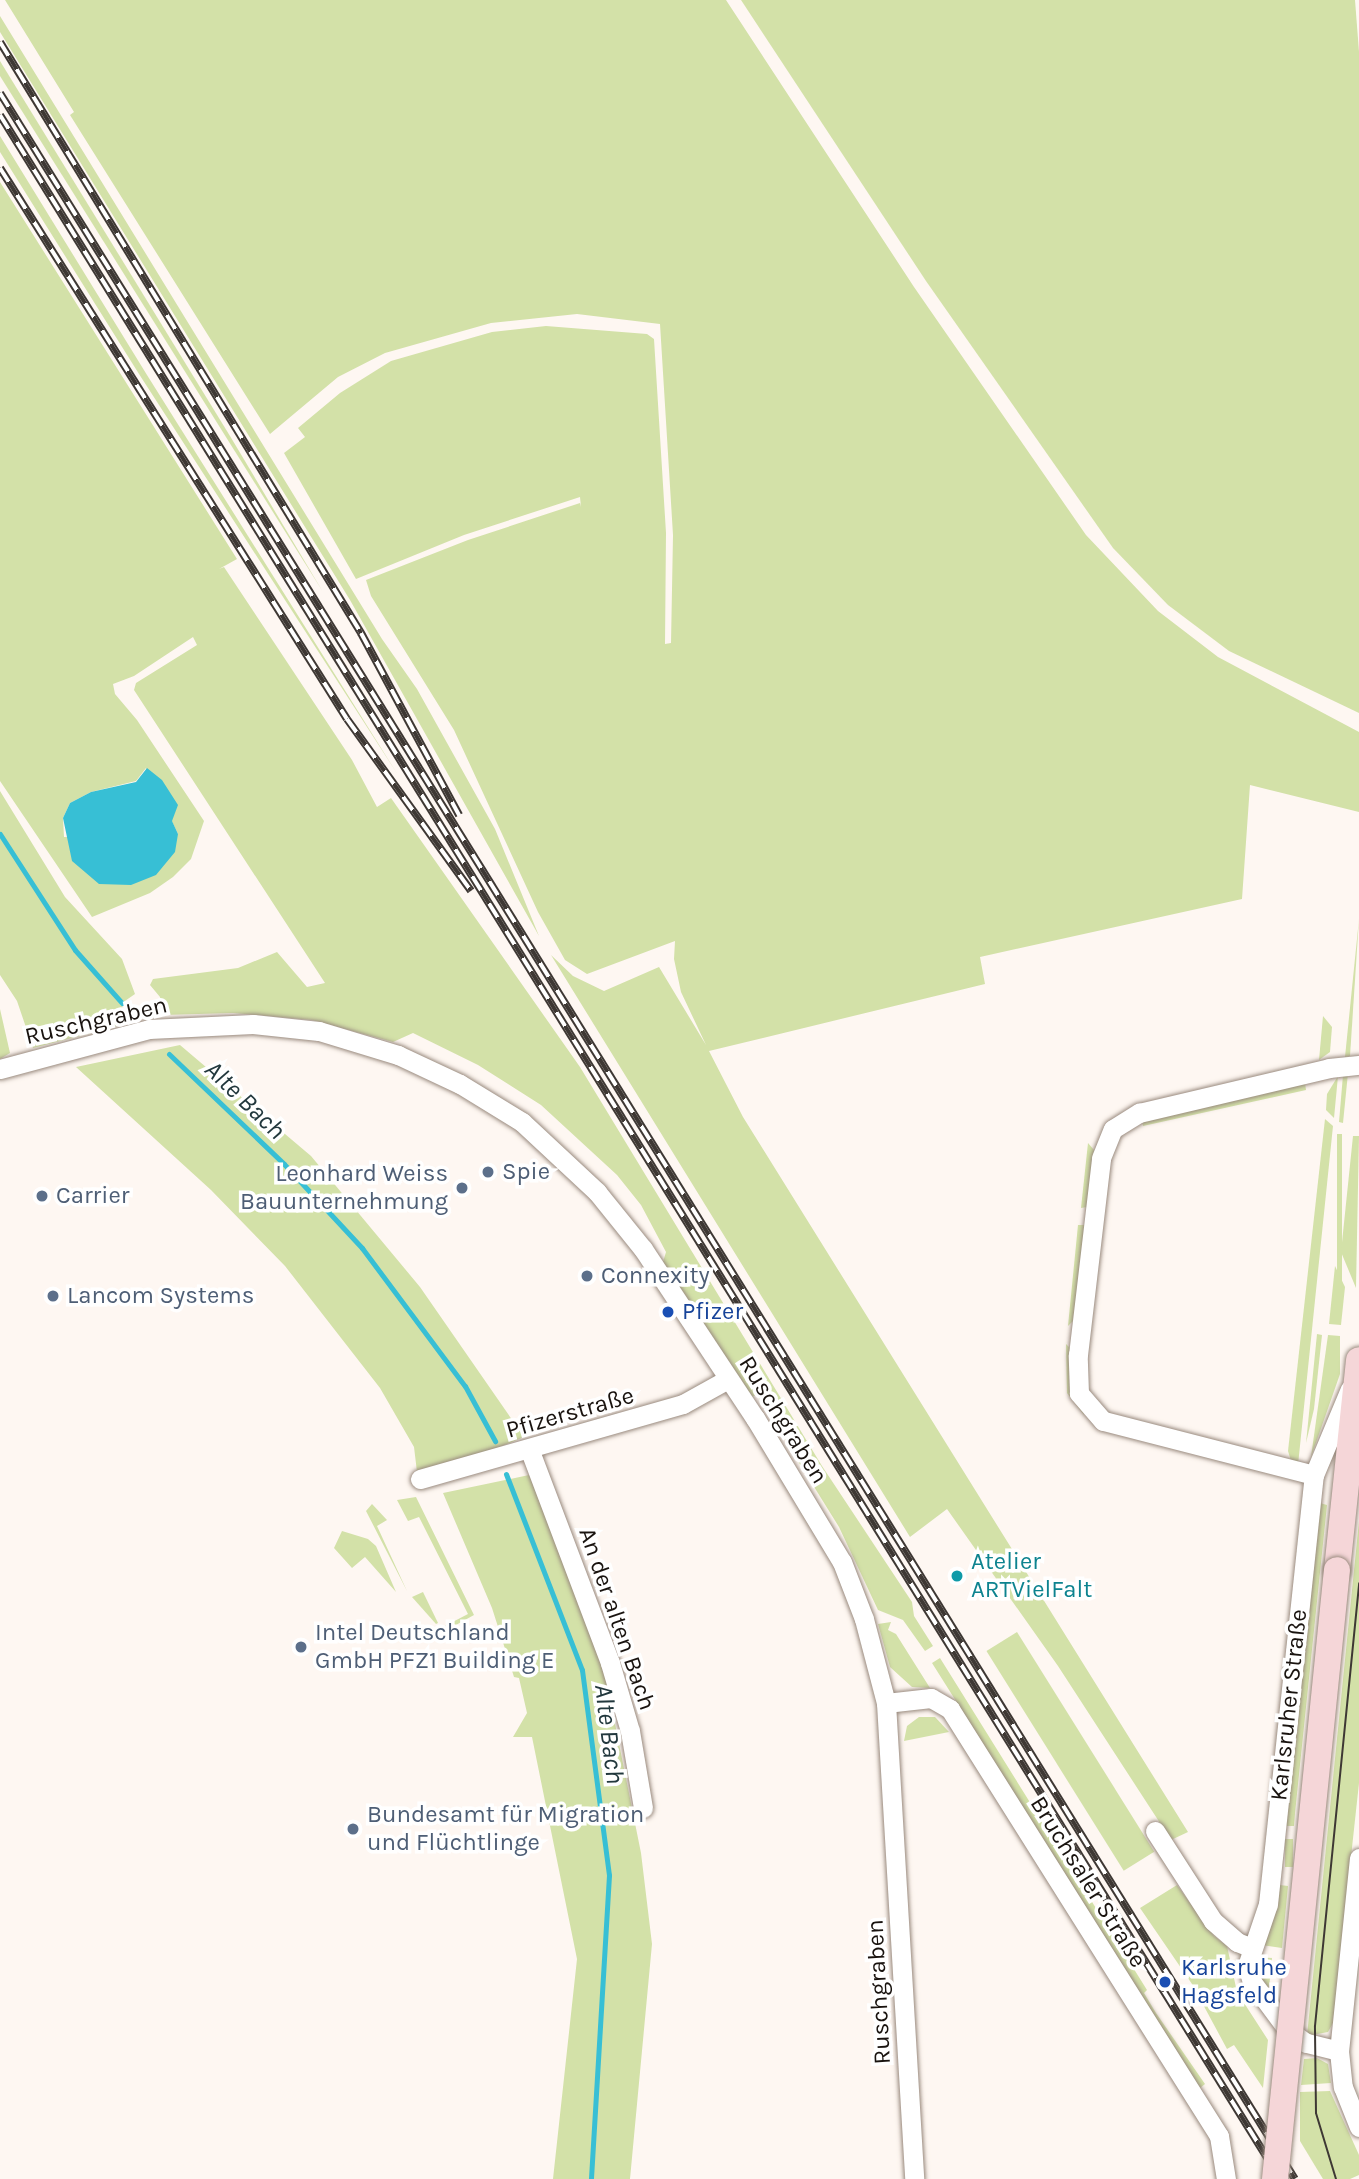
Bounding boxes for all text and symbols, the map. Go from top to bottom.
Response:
street label: Ruschgraben [22,991,170,1051]
water label: Alte Bach [198,1054,292,1146]
place label: Spie [502,1158,550,1186]
place label: Leonhard Weiss Bauunternehmung [240,1160,448,1216]
marker: Spie [480,1164,496,1180]
marker: Leonhard Weiss Bauunternehmung [454,1180,470,1196]
place label: Carrier [56,1182,129,1210]
marker: Carrier [34,1188,50,1204]
place label: Connexity [601,1262,710,1290]
marker: Connexity [579,1268,595,1284]
place label: Lancom Systems [67,1282,254,1310]
marker: Lancom Systems [45,1288,61,1304]
place label: Pfizer [682,1298,743,1326]
marker: Pfizer [660,1304,676,1320]
street label: Ruschgraben [732,1351,834,1489]
street label: Pfizerstraße [503,1381,637,1445]
street label: An der alten Bach [572,1524,662,1714]
place label: Atelier ARTVielFalt [971,1548,1092,1604]
marker: Atelier ARTVielFalt [949,1568,965,1584]
street label: Karlsruher Straße [1265,1608,1313,1802]
place label: Intel Deutschland GmbH PFZ1 Building E [315,1619,554,1675]
marker: Intel Deutschland GmbH PFZ1 Building E [293,1639,309,1655]
water label: Alte Bach [587,1682,631,1786]
street label: Bruchsaler Straße [1024,1791,1152,1973]
place label: Bundesamt für Migration und Flüchtlinge [367,1801,644,1857]
marker: Bundesamt für Migration und Flüchtlinge [345,1821,361,1837]
street label: Ruschgraben [861,1919,897,2065]
place label: Karlsruhe Hagsfeld [1181,1954,1287,2010]
marker: Karlsruhe Hagsfeld [1155,1972,1175,1992]

